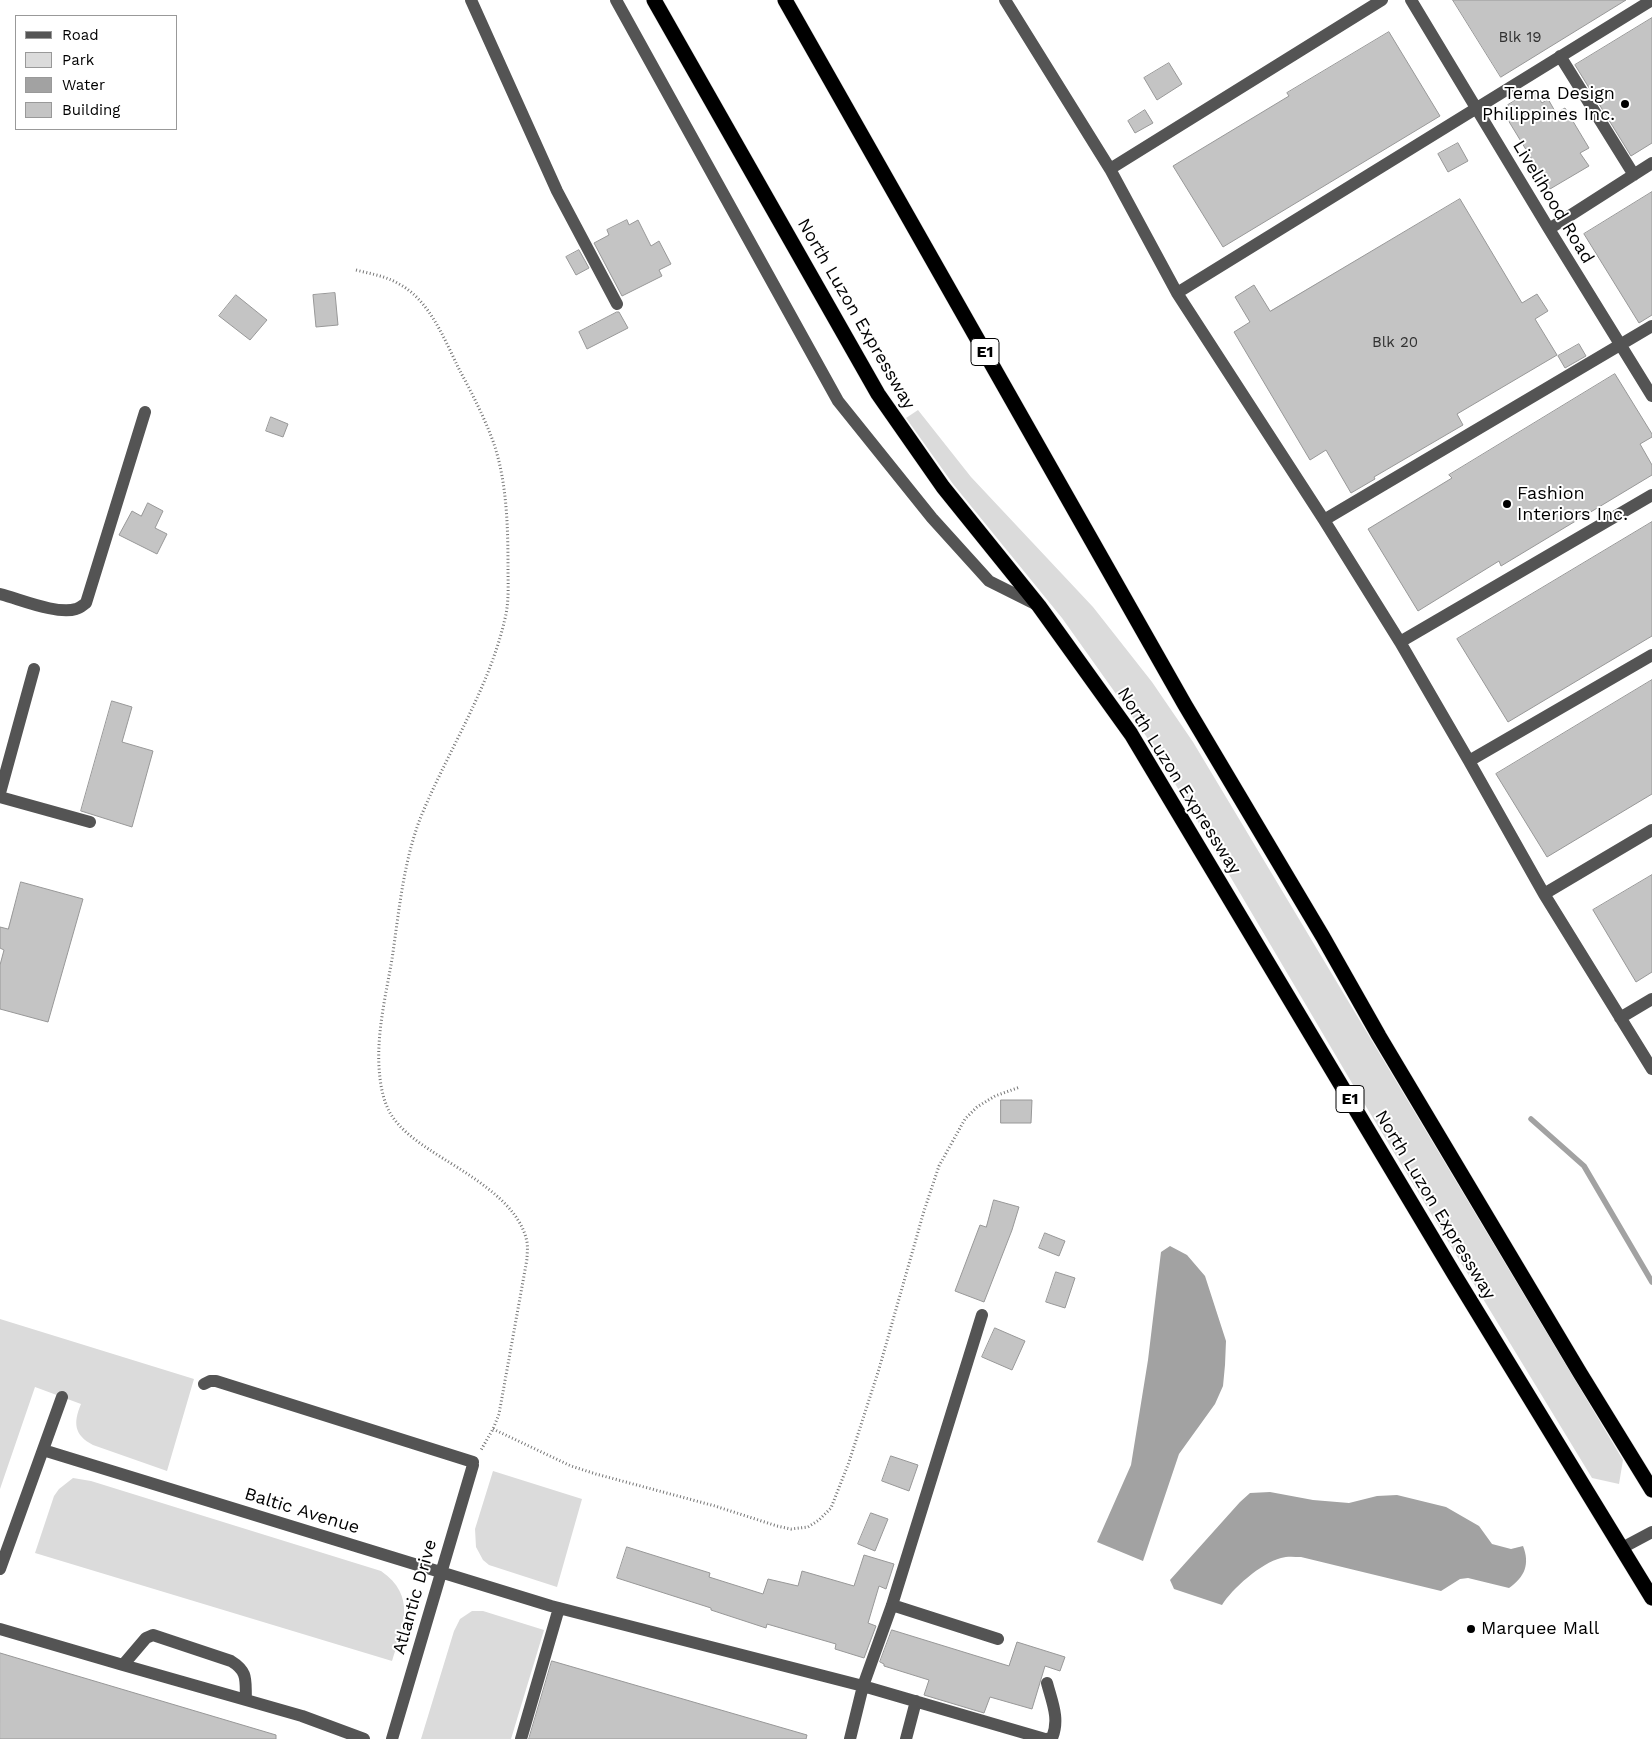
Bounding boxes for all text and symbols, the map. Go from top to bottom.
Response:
legend [15,15,178,130]
text: Road [62,26,99,44]
house number: Blk 19 [1498,29,1542,47]
text: Park [62,51,94,69]
text: Water [62,76,105,94]
place label: Tema Design Philippines Inc. [1482,83,1615,126]
marker: Tema Design Philippines Inc. [1619,98,1631,110]
text: Building [62,101,120,119]
street label: Livelihood Road [1508,137,1598,267]
street label: North Luzon Expressway [792,215,920,413]
house number: Blk 20 [1372,334,1418,352]
road number: E1 [971,338,999,366]
place label: Fashion Interiors Inc. [1517,483,1628,526]
marker: Fashion Interiors Inc. [1501,498,1513,510]
street label: North Luzon Expressway [1112,683,1246,879]
road number: E1 [1336,1086,1364,1112]
street label: North Luzon Expressway [1370,1107,1500,1303]
street label: Baltic Avenue [242,1483,362,1539]
street label: Atlantic Drive [388,1537,442,1657]
place label: Marquee Mall [1481,1618,1599,1640]
marker: Marquee Mall [1465,1623,1477,1635]

